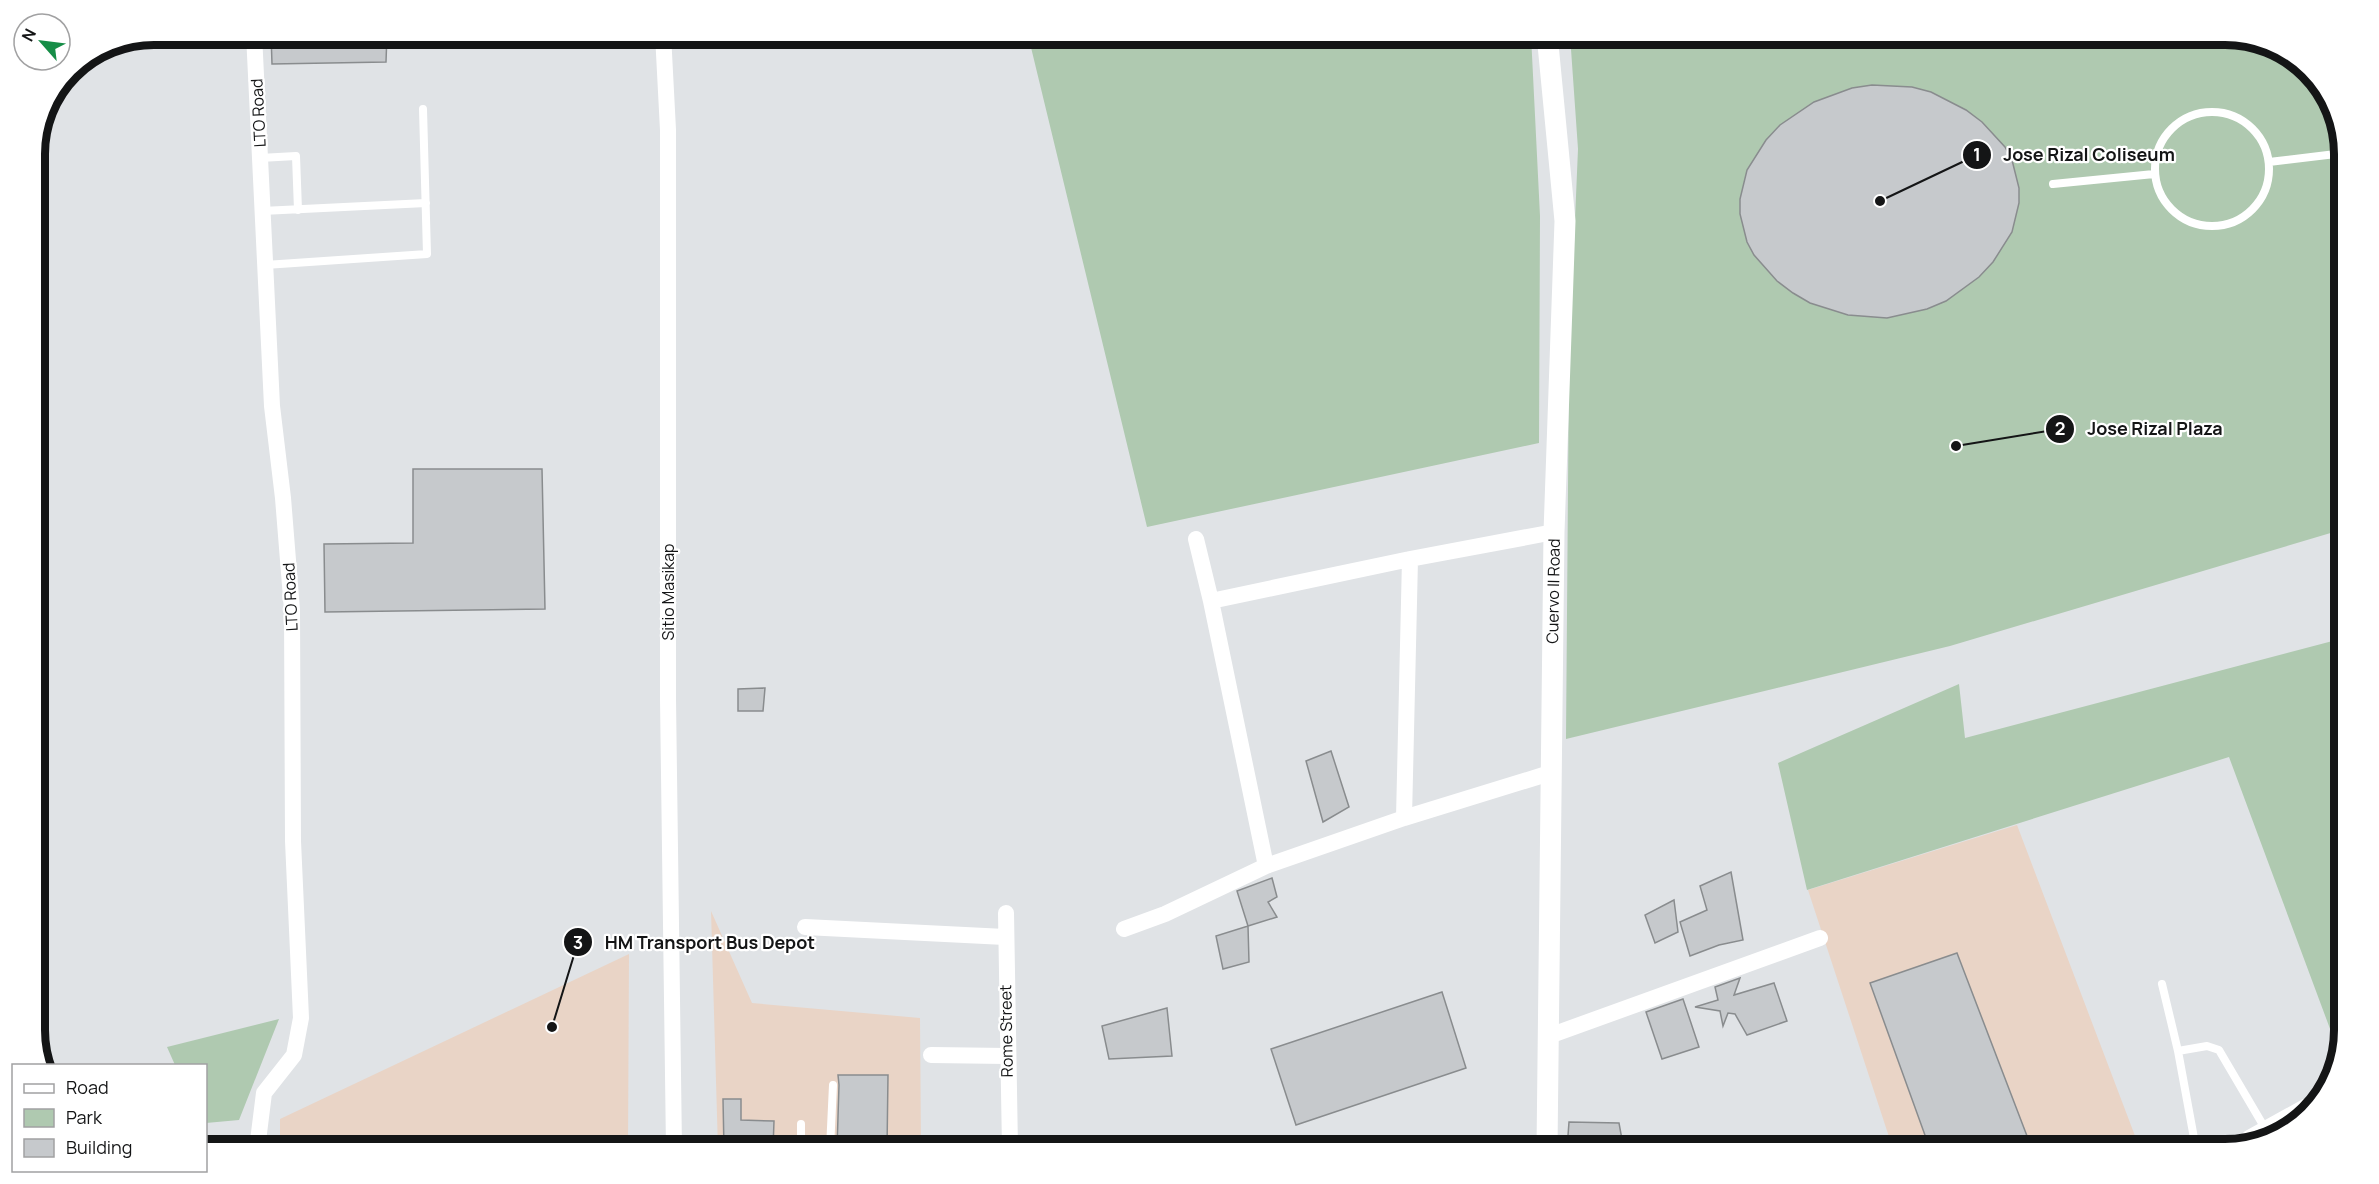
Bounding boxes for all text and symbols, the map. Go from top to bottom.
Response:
north arrow [12,12,72,72]
text: N [16,25,41,45]
street label: LTO Road [245,78,271,148]
callout: Jose Rizal Coliseum [1962,137,2187,173]
text: 1 [1973,142,1981,166]
text: Jose Rizal Coliseum [2003,142,2175,166]
callout: Jose Rizal Plaza [2045,411,2235,447]
text: 2 [2055,416,2065,440]
text: Jose Rizal Plaza [2087,416,2223,440]
street label: Cuervo II Road [1541,538,1565,644]
street label: Sitio Masikap [657,543,679,641]
street label: LTO Road [277,562,303,632]
callout: HM Transport Bus Depot [563,924,827,960]
text: 3 [573,930,583,954]
text: HM Transport Bus Depot [605,930,815,954]
street label: Rome Street [994,985,1018,1077]
legend [12,1064,207,1172]
text: Road [66,1075,109,1099]
text: Park [66,1105,103,1129]
text: Building [66,1135,132,1159]

